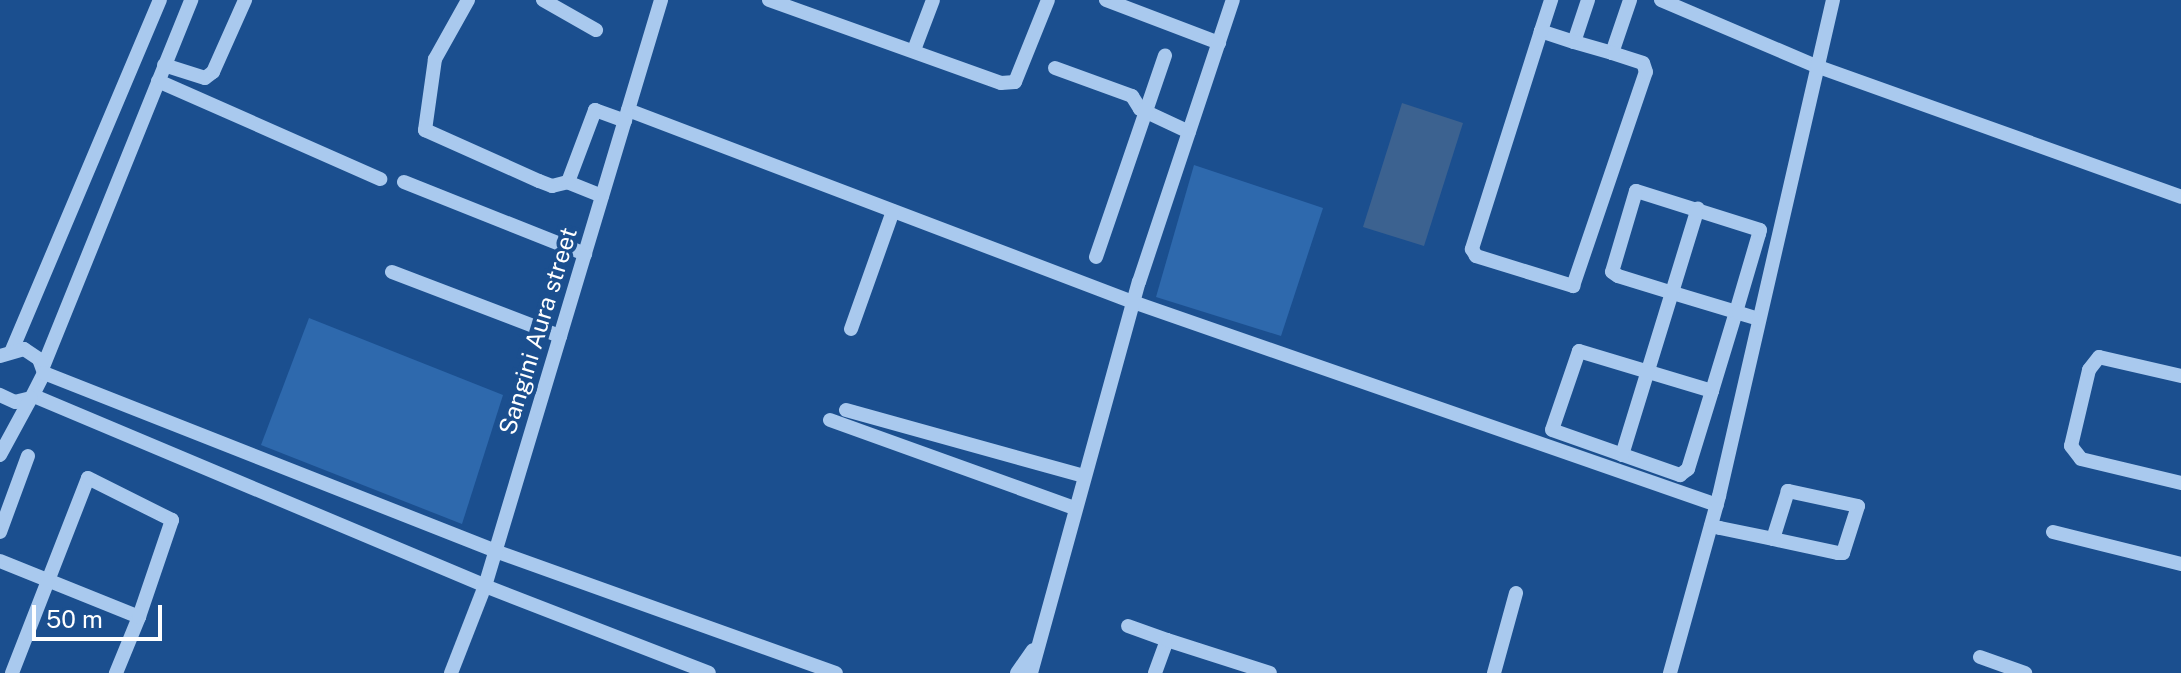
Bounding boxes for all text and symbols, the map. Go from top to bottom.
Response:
street label: Sangini Aura street [493,224,583,438]
scale bar [36,589,166,639]
text: 50 m [46,605,103,633]

